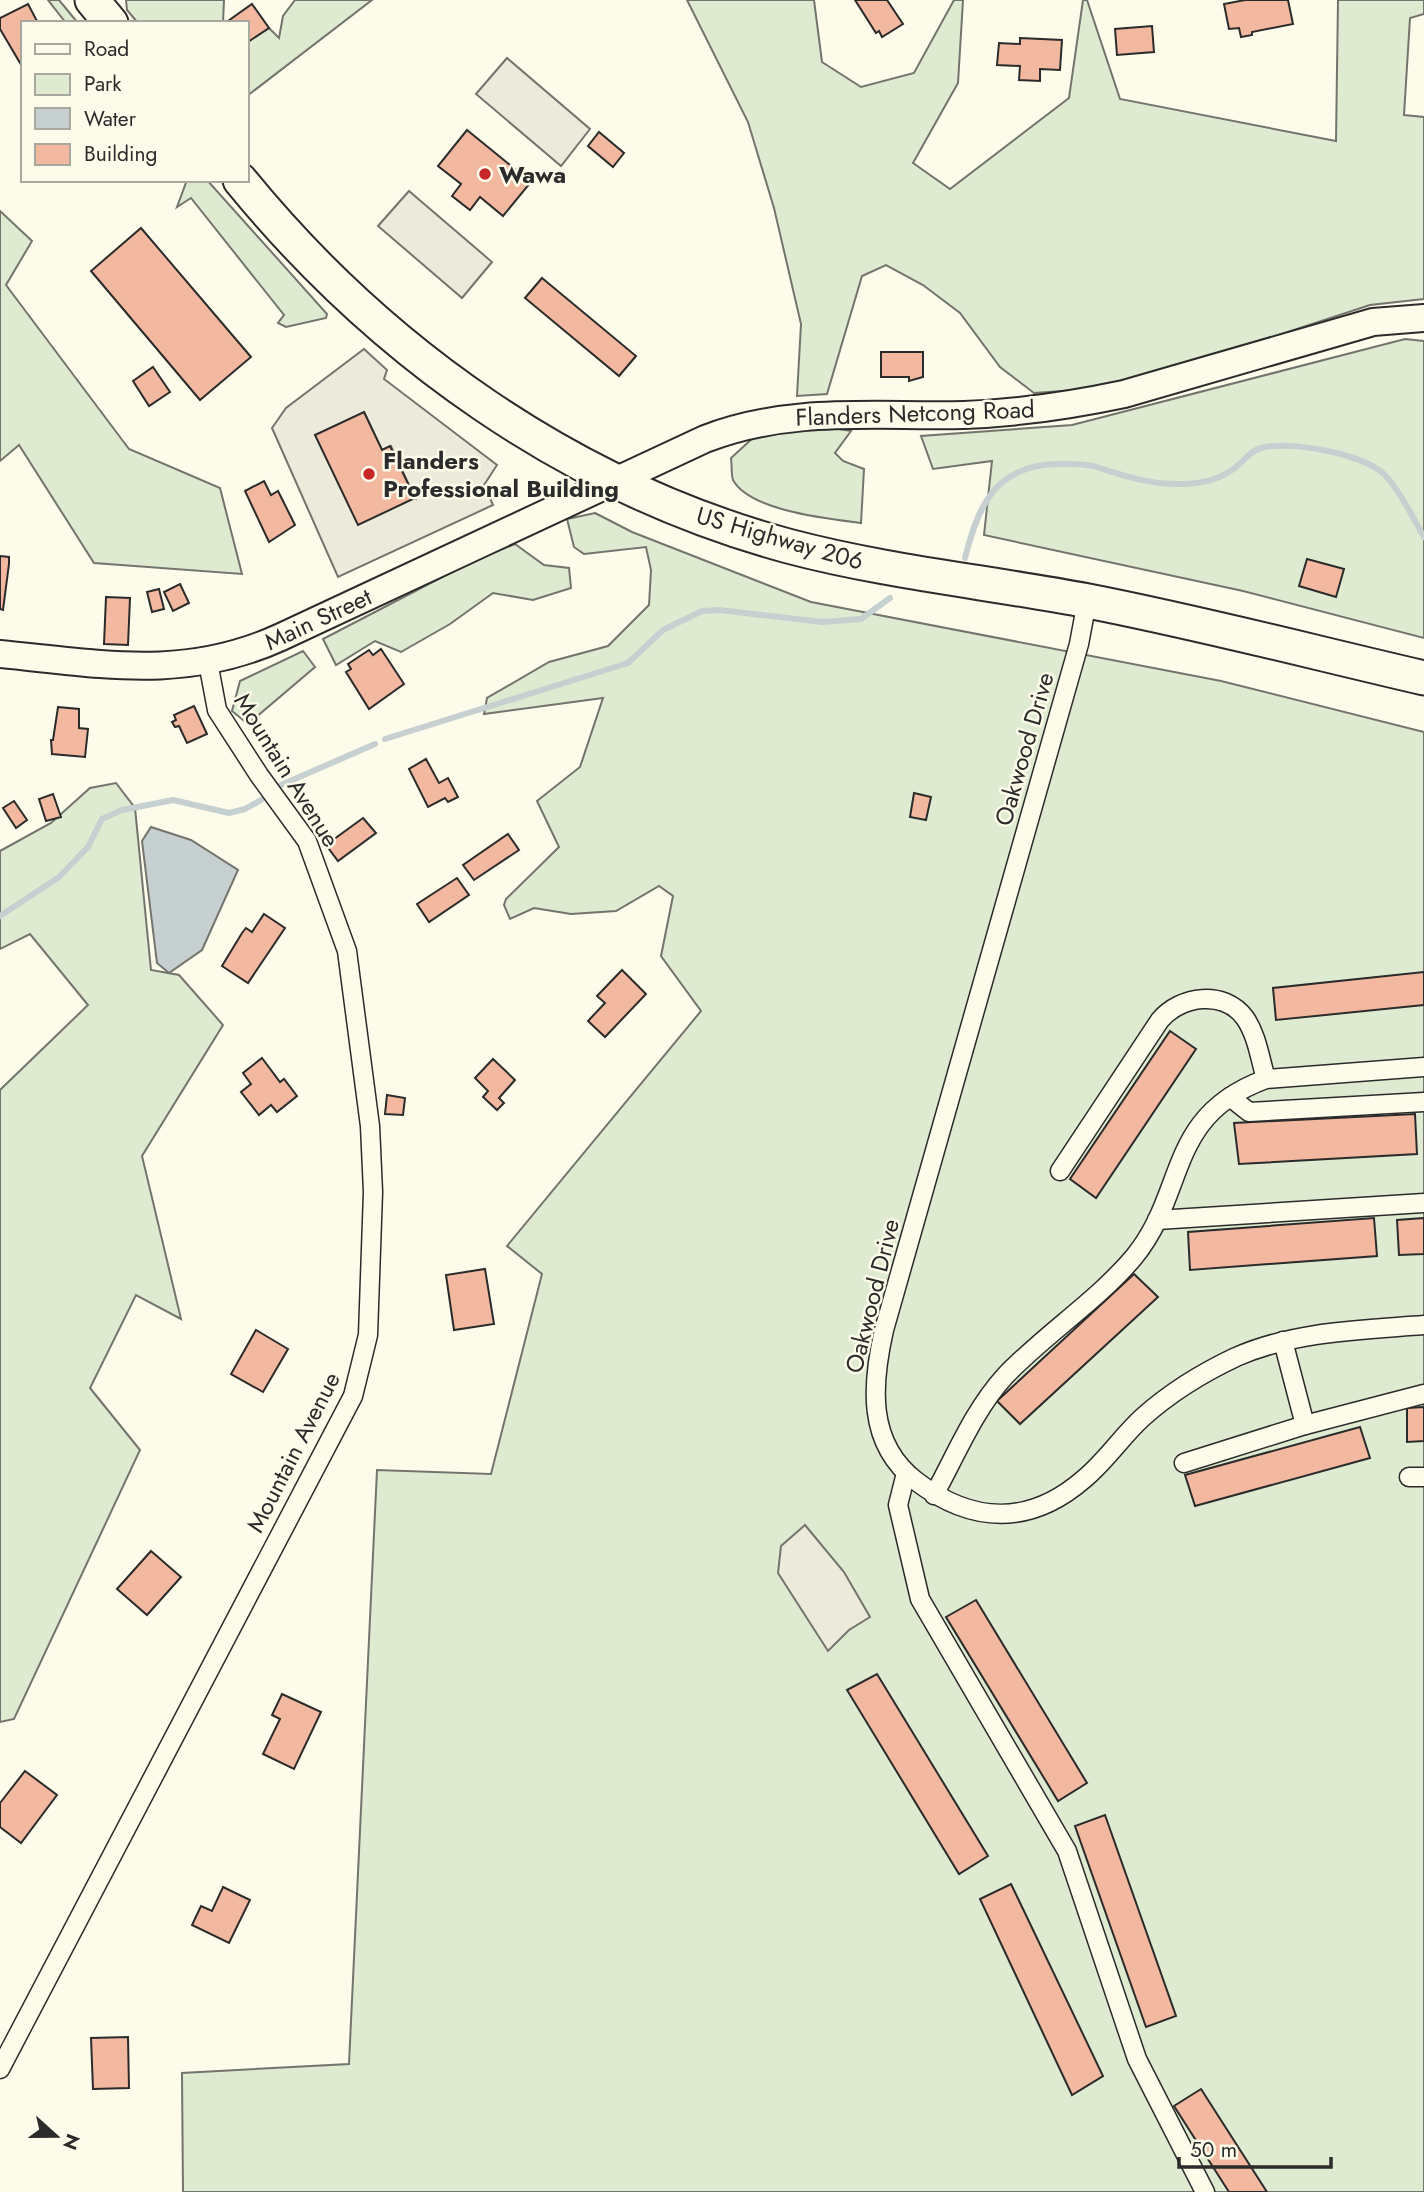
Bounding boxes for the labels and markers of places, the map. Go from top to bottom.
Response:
place label: Wawa [499,157,566,192]
marker: Wawa [477,166,493,182]
place label: Flanders Professional Building [383,443,619,506]
marker: Flanders Professional Building [361,466,377,482]

